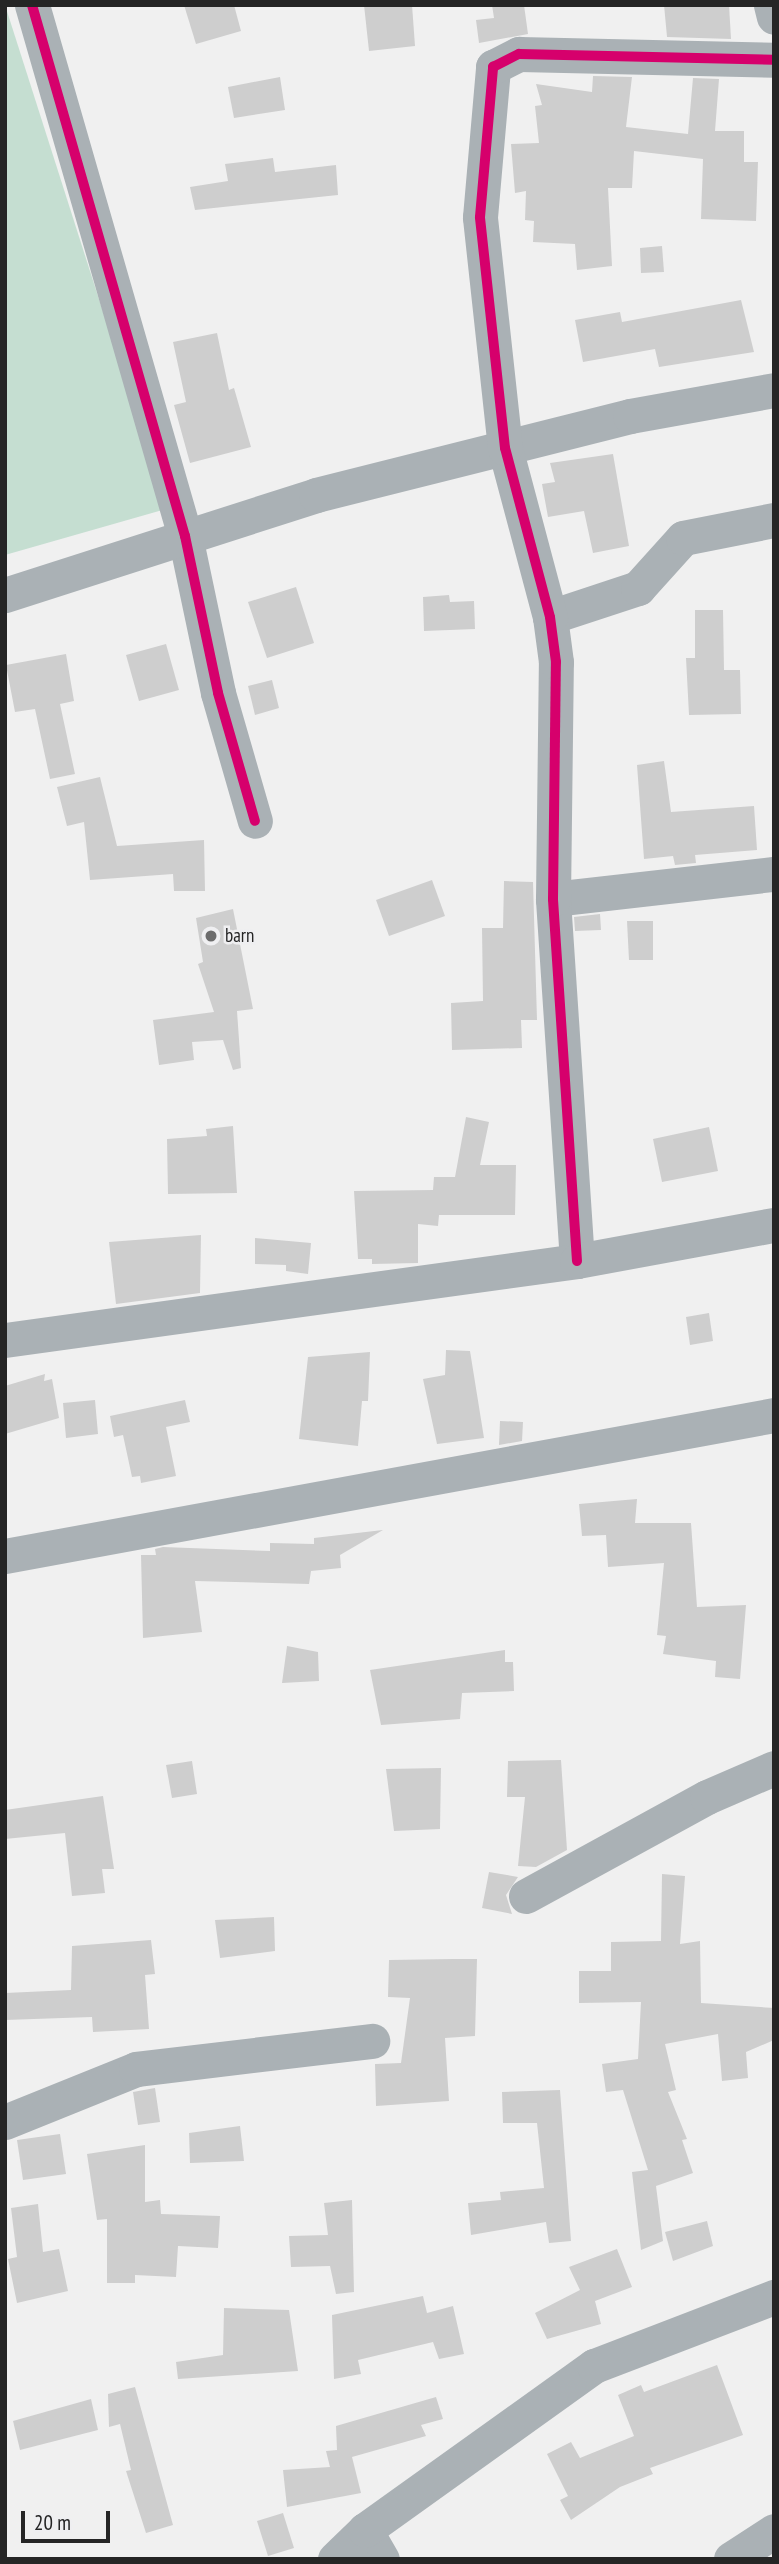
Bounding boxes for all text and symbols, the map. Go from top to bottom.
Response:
place label: barn [225,925,254,947]
marker: barn [203,928,219,944]
scale bar [24,2498,114,2542]
text: 20 m [34,2509,71,2536]

